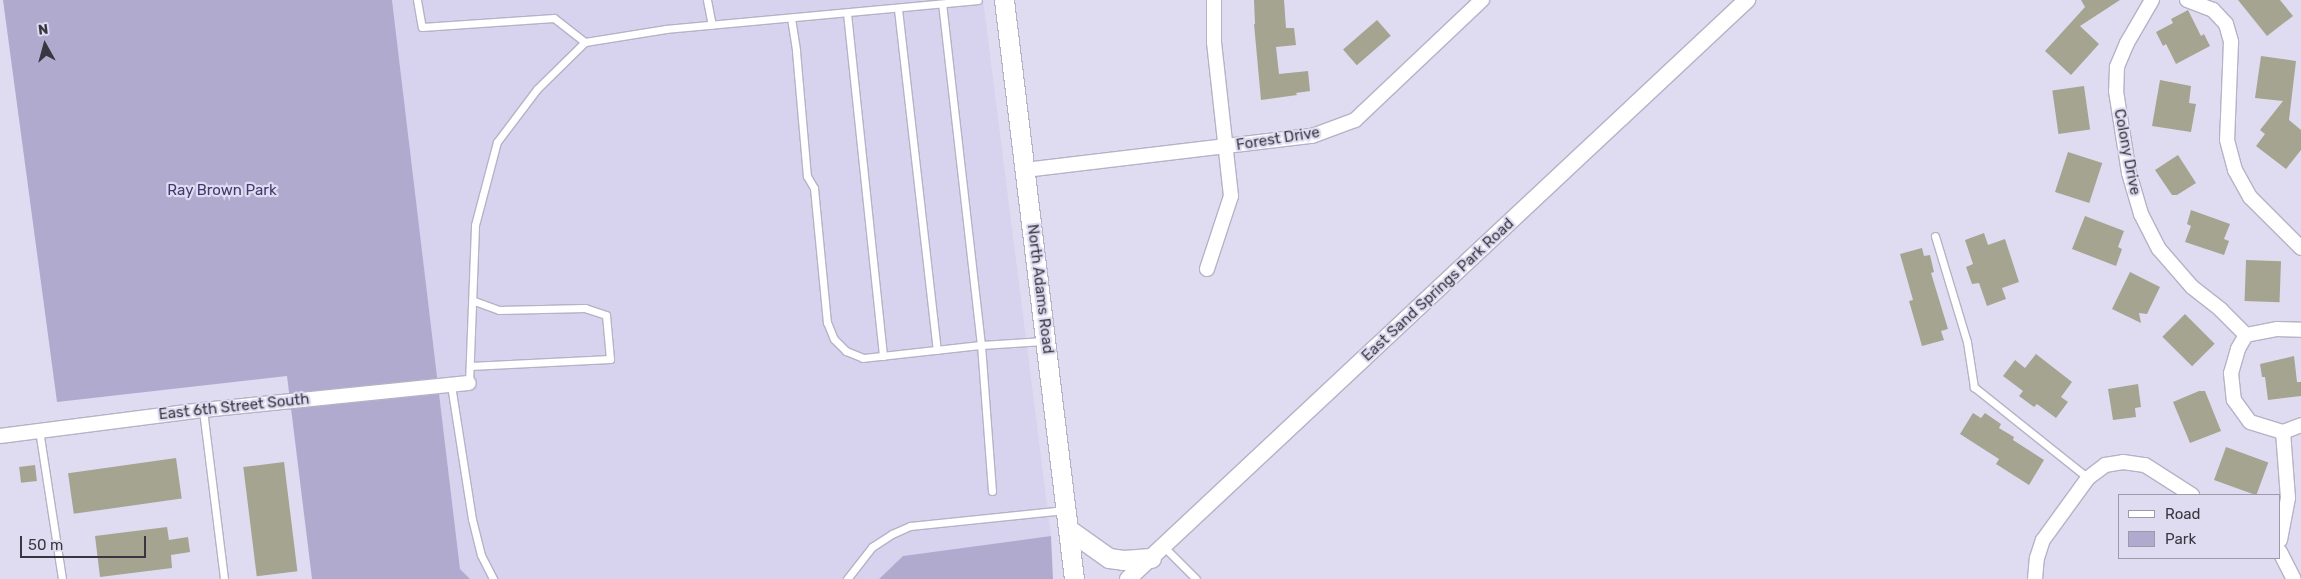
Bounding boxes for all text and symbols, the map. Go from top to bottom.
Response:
north arrow [20,20,70,70]
text: N [37,21,49,39]
street label: Colony Drive [2110,107,2144,197]
street label: Forest Drive [1235,124,1321,154]
park label: Ray Brown Park [167,182,277,200]
street label: East Sand Springs Park Road [1358,215,1518,365]
street label: North Adams Road [1023,223,1057,355]
street label: East 6th Street South [158,390,310,424]
legend [2118,494,2281,559]
text: Road [2165,505,2201,523]
scale bar [22,526,149,558]
text: Park [2165,530,2196,548]
text: 50 m [28,536,63,554]

